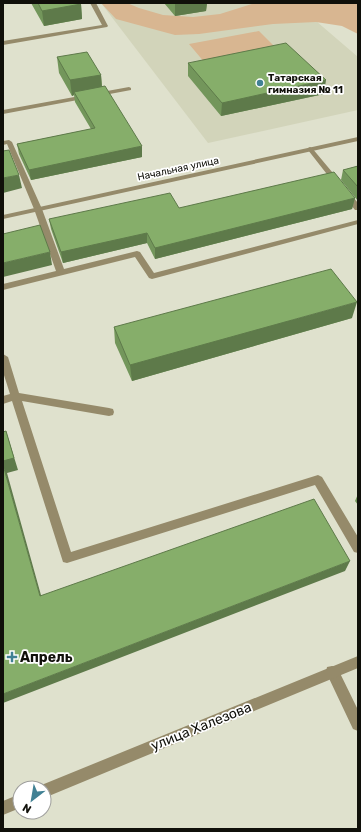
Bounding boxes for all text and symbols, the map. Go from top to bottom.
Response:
place label: Татарская гимназия № 11 [268,72,343,96]
marker: Татарская гимназия № 11 [255,78,265,88]
street label: Начальная улица [136,155,220,183]
place label: Апрель [20,649,73,666]
marker: Апрель [7,652,17,662]
street label: улица Халезова [148,699,254,754]
north arrow [12,780,52,820]
text: N [20,800,34,816]

